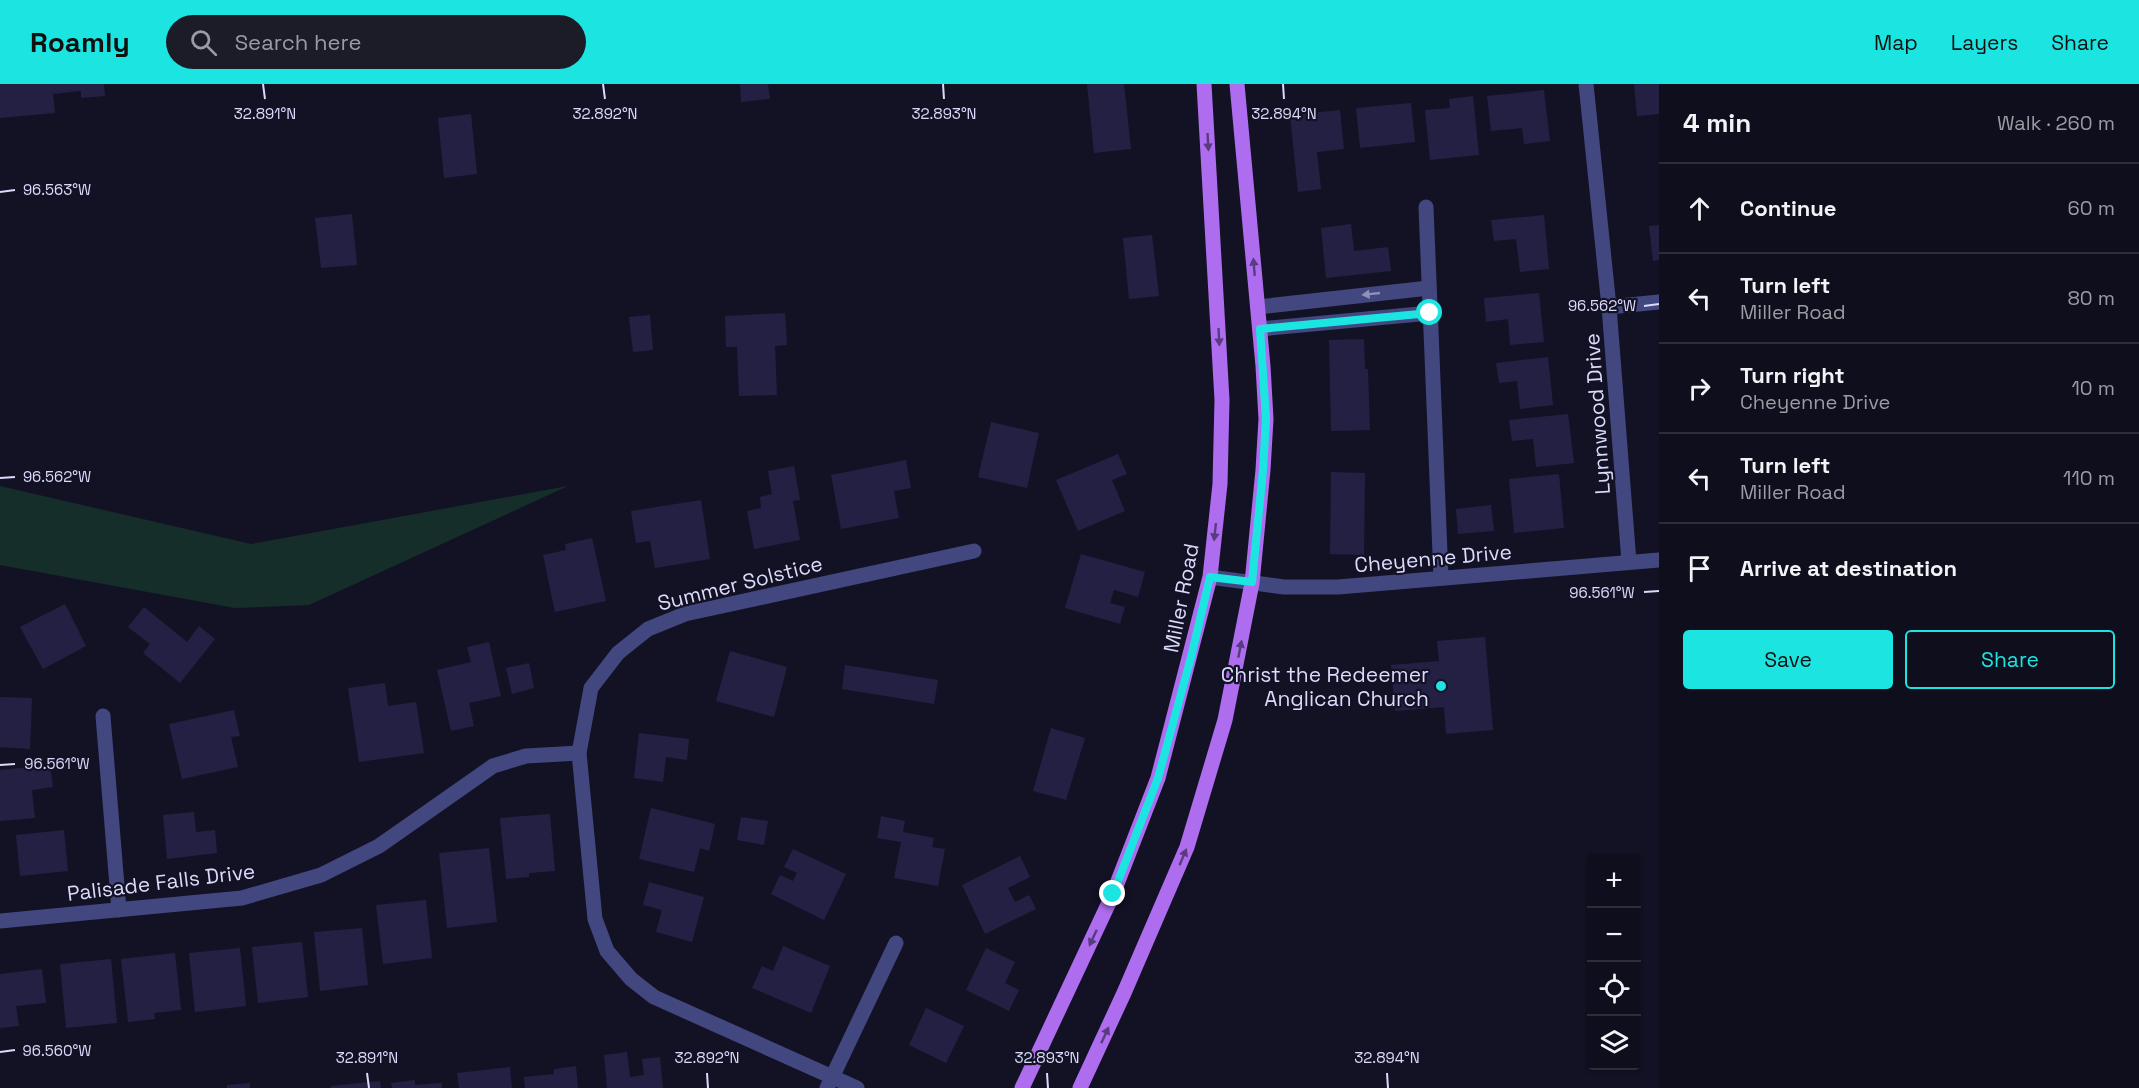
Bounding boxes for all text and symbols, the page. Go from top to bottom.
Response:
search box [166,15,586,69]
text: Roamly [30,24,130,60]
icon: search [187,26,220,59]
text: Search here [235,28,361,56]
text: Map [1874,29,1918,56]
text: Layers [1951,29,2018,56]
text: Share [2051,29,2109,56]
text: 32.891°N [234,104,296,123]
text: 32.892°N [572,104,638,123]
text: 32.893°N [911,104,977,123]
text: 32.894°N [1251,104,1317,123]
text: 4 min [1683,106,1751,140]
text: Walk · 260 m [1997,110,2115,136]
one-way arrow [1203,133,1212,152]
text: 96.563°W [23,180,91,199]
icon: ahead [1683,192,1716,225]
text: Continue [1740,194,1836,222]
text: 60 m [2068,195,2115,221]
one-way arrow [1249,257,1259,276]
text: Turn left [1740,271,1830,299]
icon: left [1683,282,1716,315]
text: 80 m [2067,285,2115,311]
one-way arrow [1362,289,1381,299]
text: 96.562°W [1568,296,1636,315]
route start [1416,299,1442,325]
text: Miller Road [1740,299,1846,325]
one-way arrow [1214,328,1223,347]
street label: Lynnwood Drive [1578,332,1616,496]
text: Turn right [1740,361,1845,389]
icon: right [1683,372,1716,405]
text: 10 m [2071,375,2115,401]
text: Cheyenne Drive [1740,389,1890,415]
text: Turn left [1740,451,1830,479]
icon: left [1683,462,1716,495]
text: 110 m [2063,465,2115,491]
text: 96.562°W [23,467,91,486]
text: Miller Road [1740,479,1846,505]
one-way arrow [1210,522,1220,541]
street label: Cheyenne Drive [1353,538,1513,578]
street label: Miller Road [1157,541,1205,655]
street label: Summer Solstice [655,549,825,617]
icon: arrive [1683,552,1716,585]
text: Arrive at destination [1740,554,1957,582]
text: 96.561°W [1569,583,1635,602]
button: Save [1683,630,1893,689]
button: Share [1905,630,2115,689]
one-way arrow [1236,639,1245,658]
place label: Christ the Redeemer Anglican Church [1221,661,1429,712]
marker: Christ the Redeemer Anglican Church [1434,679,1448,693]
text: 96.561°W [24,754,90,773]
one-way arrow [1178,847,1188,865]
map controls [1587,854,1641,1070]
button: + [1587,854,1641,908]
street label: Palisade Falls Drive [65,857,257,907]
route end [1099,880,1125,906]
button: − [1587,908,1641,962]
one-way arrow [1088,929,1097,946]
button: locate [1587,962,1641,1016]
button: layers [1587,1016,1641,1070]
one-way arrow [1100,1027,1109,1044]
text: 96.560°W [23,1041,91,1060]
text: 32.891°N [336,1048,398,1067]
text: 32.892°N [674,1048,740,1067]
text: 32.893°N [1014,1048,1080,1067]
text: 32.894°N [1354,1048,1420,1067]

